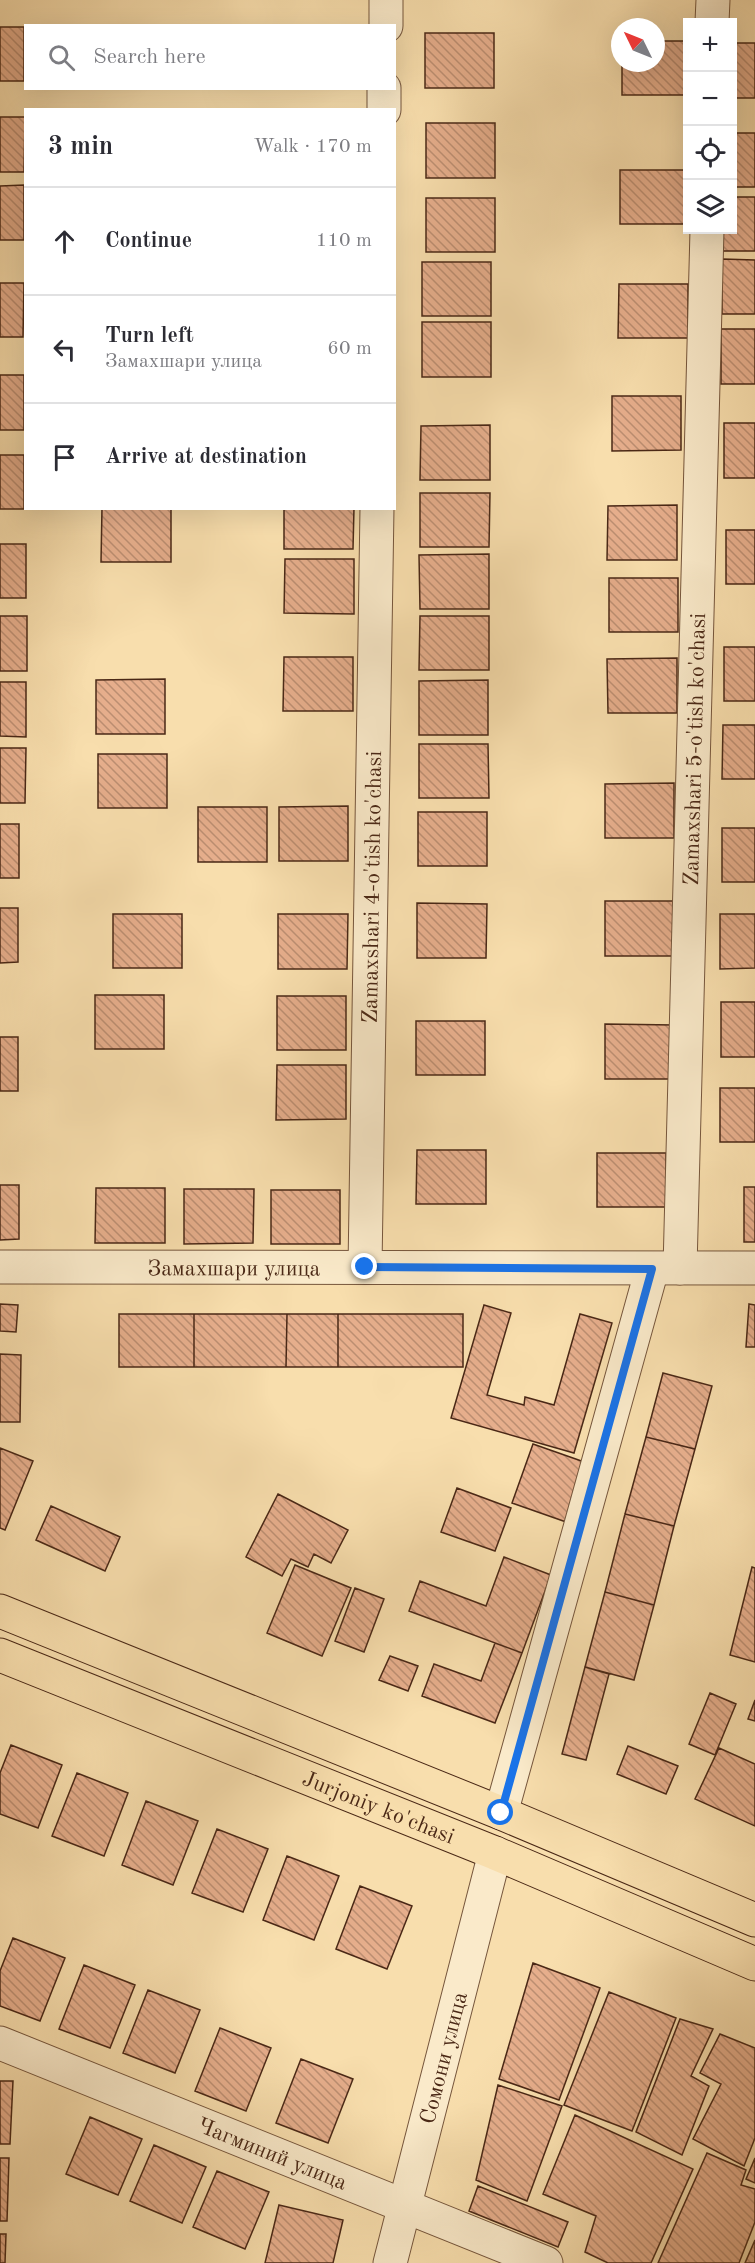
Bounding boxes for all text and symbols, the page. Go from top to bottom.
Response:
north arrow [611,18,665,72]
map controls [683,18,737,234]
button: + [683,18,737,72]
search box [24,24,396,90]
icon: search [45,41,78,74]
text: Search here [93,46,206,68]
button: − [683,72,737,126]
button: locate [683,126,737,180]
text: 3 min [48,134,113,160]
text: Walk · 170 m [253,137,372,157]
button: layers [683,180,737,234]
icon: ahead [48,225,81,258]
text: Continue [105,230,192,252]
text: 110 m [316,231,372,251]
text: Turn left [105,325,194,347]
icon: left [48,333,81,366]
text: 60 m [327,339,372,359]
text: Замахшари улица [105,352,262,372]
icon: arrive [48,441,81,474]
text: Arrive at destination [105,446,307,468]
street label: Zamaxshari 5-o'tish ko'chasi [681,613,710,886]
street label: Zamaxshari 4-o'tish ko'chasi [360,751,386,1024]
route end [351,1253,377,1279]
street label: Замахшари улица [147,1258,321,1280]
street label: Jurjoniy ko'chasi [299,1768,457,1849]
route start [487,1799,513,1825]
street label: Сомони улица [417,1990,472,2127]
street label: Чагминий улица [194,2115,350,2195]

